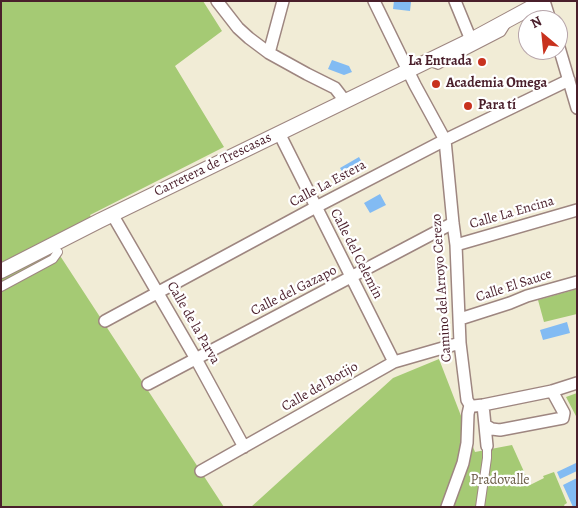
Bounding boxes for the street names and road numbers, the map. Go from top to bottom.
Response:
street label: Carretera de Trescasas [152,129,274,201]
street label: Calle La Estera [287,157,369,211]
street label: Calle La Encina [468,193,556,233]
street label: Calle del Celemín [326,206,386,302]
street label: Camino del Arroyo Cerezo [428,213,456,363]
street label: Calle del Gazapo [248,262,340,320]
street label: Calle El Sauce [474,266,554,306]
street label: Calle de la Parva [163,279,223,367]
street label: Calle del Botijo [279,358,361,416]

